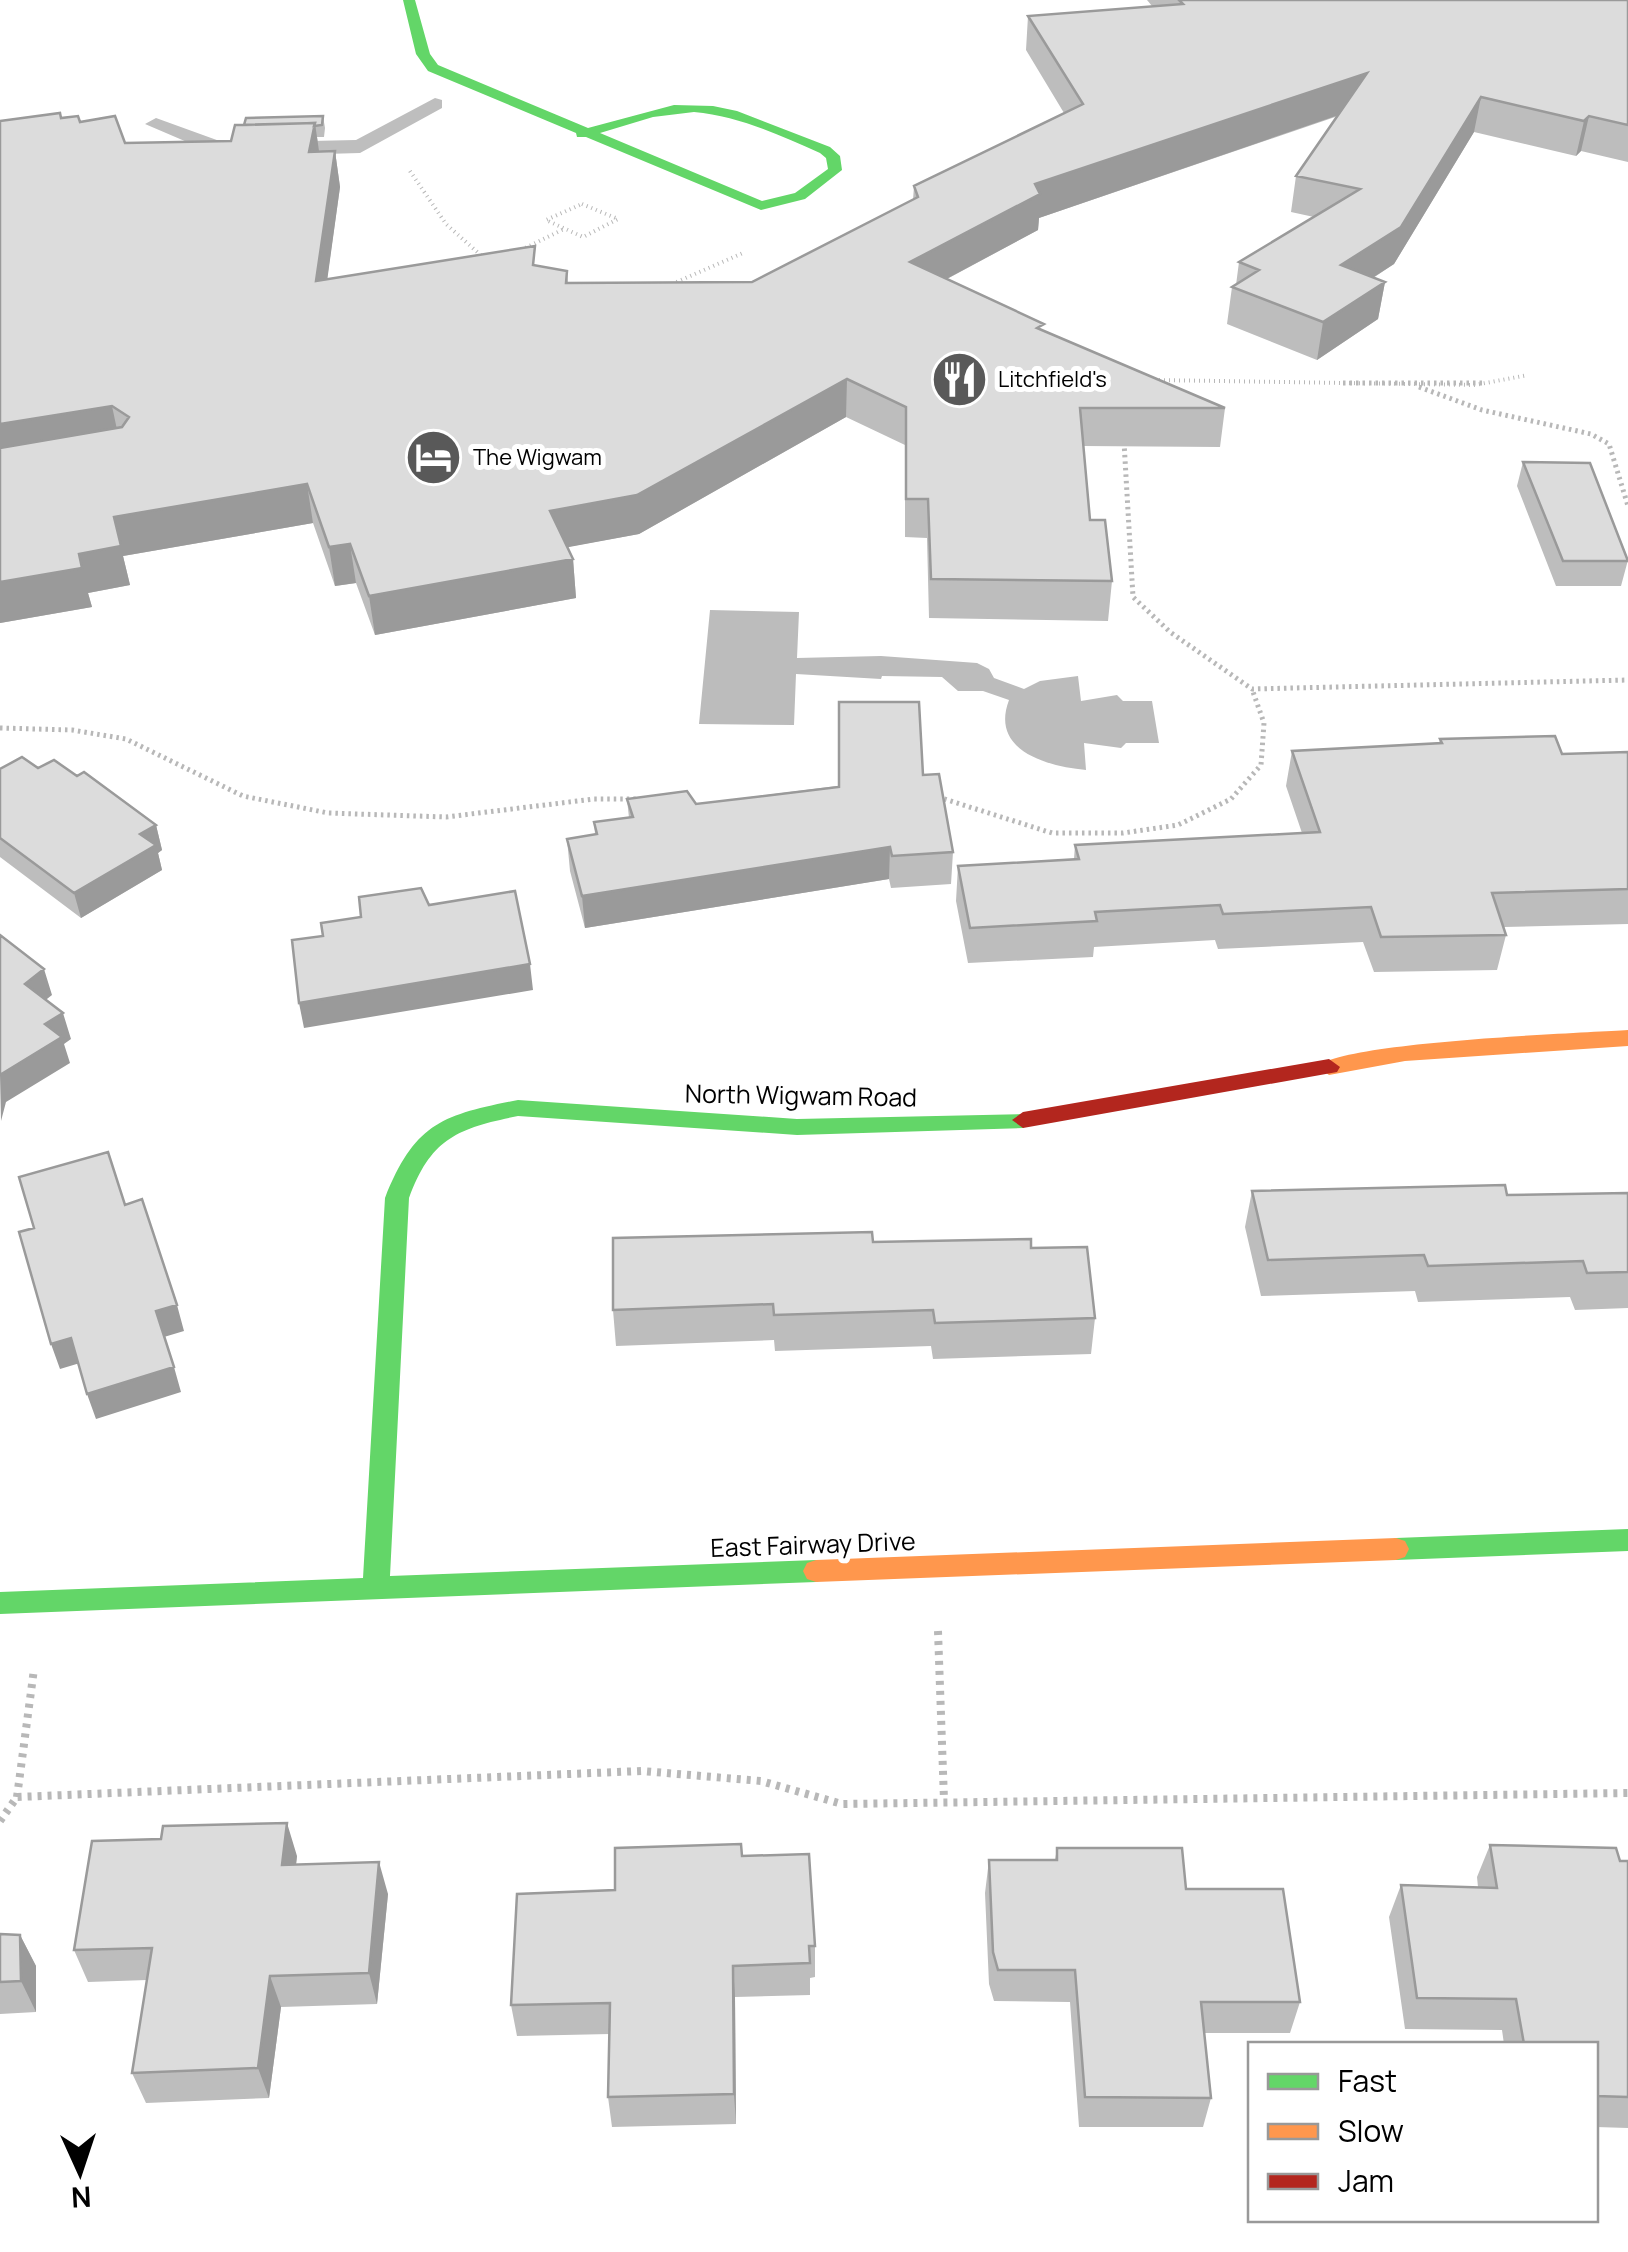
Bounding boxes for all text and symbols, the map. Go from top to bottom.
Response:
restaurant icon: Litchfield's [929,349,989,409]
place label: Litchfield's [998,364,1107,394]
hotel icon: The Wigwam [404,427,464,487]
place label: The Wigwam [473,442,602,472]
street label: North Wigwam Road [685,1075,917,1115]
street label: East Fairway Drive [710,1523,916,1565]
legend [1248,2042,1598,2222]
text: Fast [1338,2060,1397,2101]
text: Slow [1338,2110,1404,2151]
north arrow [30,2122,130,2222]
text: Jam [1338,2160,1394,2201]
text: N [70,2178,92,2217]

